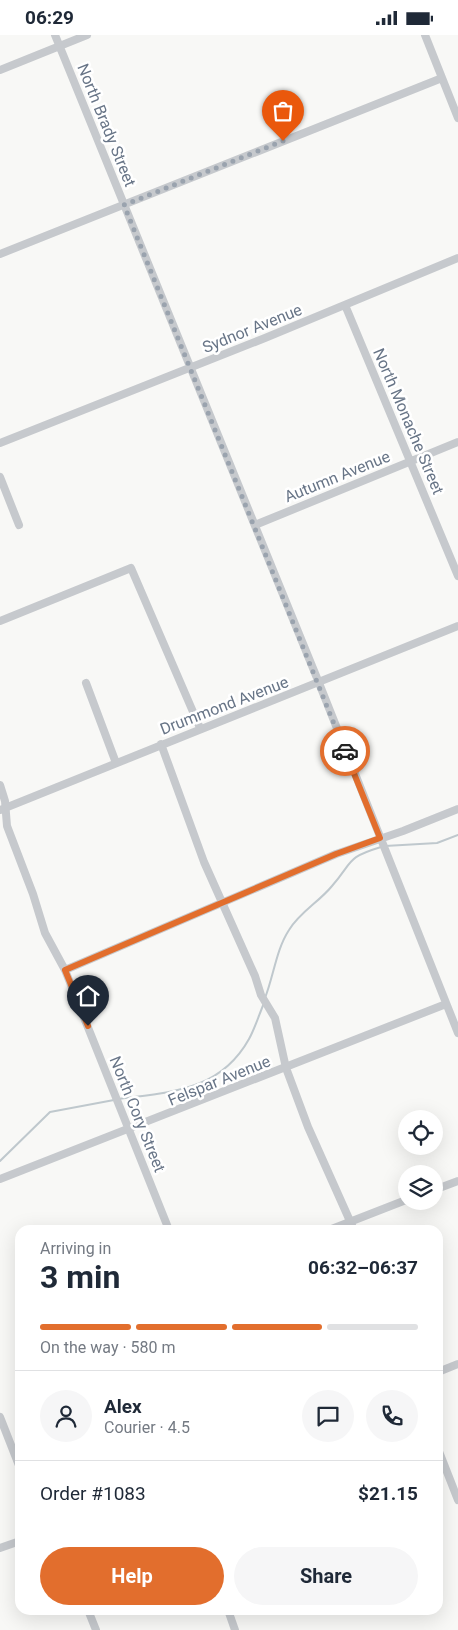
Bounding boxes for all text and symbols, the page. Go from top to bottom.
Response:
text: 06:29 [25,6,74,29]
street label: North Brady Street [73,61,140,189]
pin [262,90,304,141]
icon: bag [269,97,297,125]
street label: Sydnor Avenue [200,300,305,357]
street label: North Monache Street [369,345,448,497]
street label: Autumn Avenue [282,447,393,506]
street label: Drummond Avenue [157,672,291,739]
courier [320,726,370,776]
icon: car [331,737,359,765]
pin [67,975,109,1026]
icon: home [74,982,102,1010]
street label: Felspar Avenue [165,1051,273,1110]
street label: North Cory Street [106,1054,169,1175]
map controls [398,1110,443,1210]
button: locate [398,1110,443,1155]
button: layers [398,1165,443,1210]
text: Arriving in [40,1239,111,1258]
text: 06:32–06:37 [308,1256,418,1279]
text: 3 min [40,1258,120,1296]
text: On the way · 580 m [40,1338,176,1357]
button: person [40,1390,92,1442]
button: chat [302,1390,354,1442]
button: phone [366,1390,418,1442]
text: Alex [104,1395,142,1418]
text: Courier · 4.5 [104,1418,190,1437]
text: Order #1083 [40,1482,146,1505]
text: $21.15 [358,1482,418,1505]
button: Help [40,1547,224,1605]
button: Share [234,1547,418,1605]

